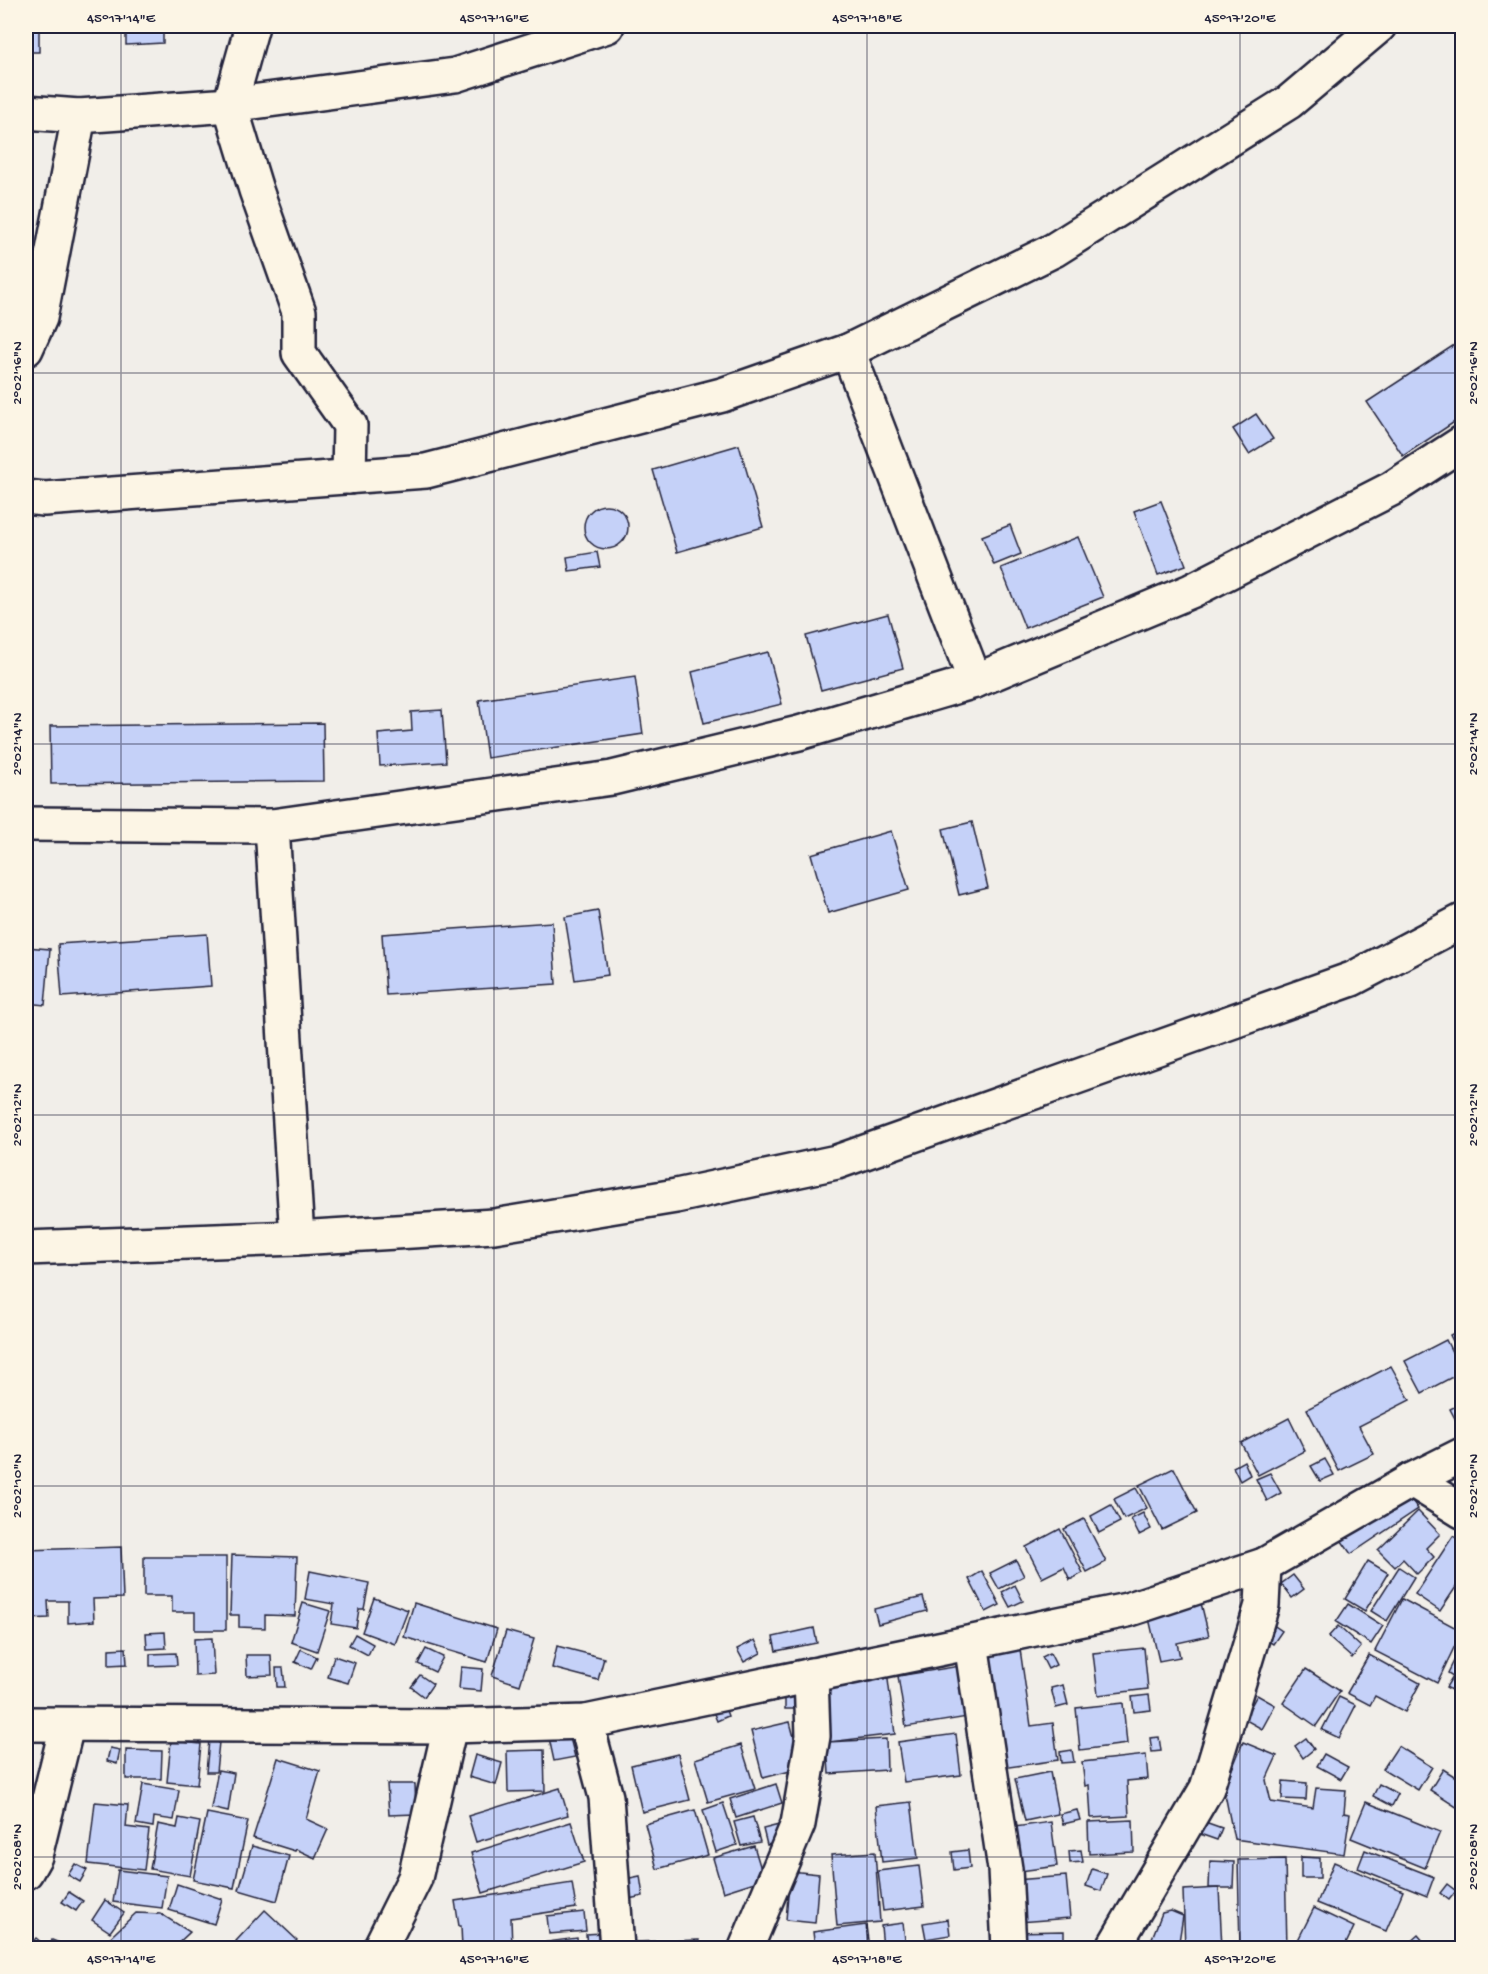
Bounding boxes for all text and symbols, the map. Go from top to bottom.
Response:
text: 45°17'14"E [87,10,156,28]
text: 45°17'16"E [460,10,529,28]
text: 45°17'18"E [832,10,902,28]
text: 45°17'20"E [1205,10,1276,28]
text: 2°02'16"N [9,341,27,405]
text: 2°02'16"N [1465,341,1483,405]
text: 2°02'14"N [9,712,27,775]
text: 2°02'14"N [1465,712,1483,775]
text: 2°02'12"N [9,1083,27,1147]
text: 2°02'12"N [1465,1083,1483,1147]
text: 2°02'10"N [9,1454,27,1518]
text: 2°02'10"N [1465,1454,1483,1518]
text: 2°02'08"N [9,1824,27,1890]
text: 2°02'08"N [1465,1824,1483,1890]
text: 45°17'14"E [87,1951,156,1969]
text: 45°17'16"E [460,1951,529,1969]
text: 45°17'18"E [832,1951,902,1969]
text: 45°17'20"E [1205,1951,1276,1969]

